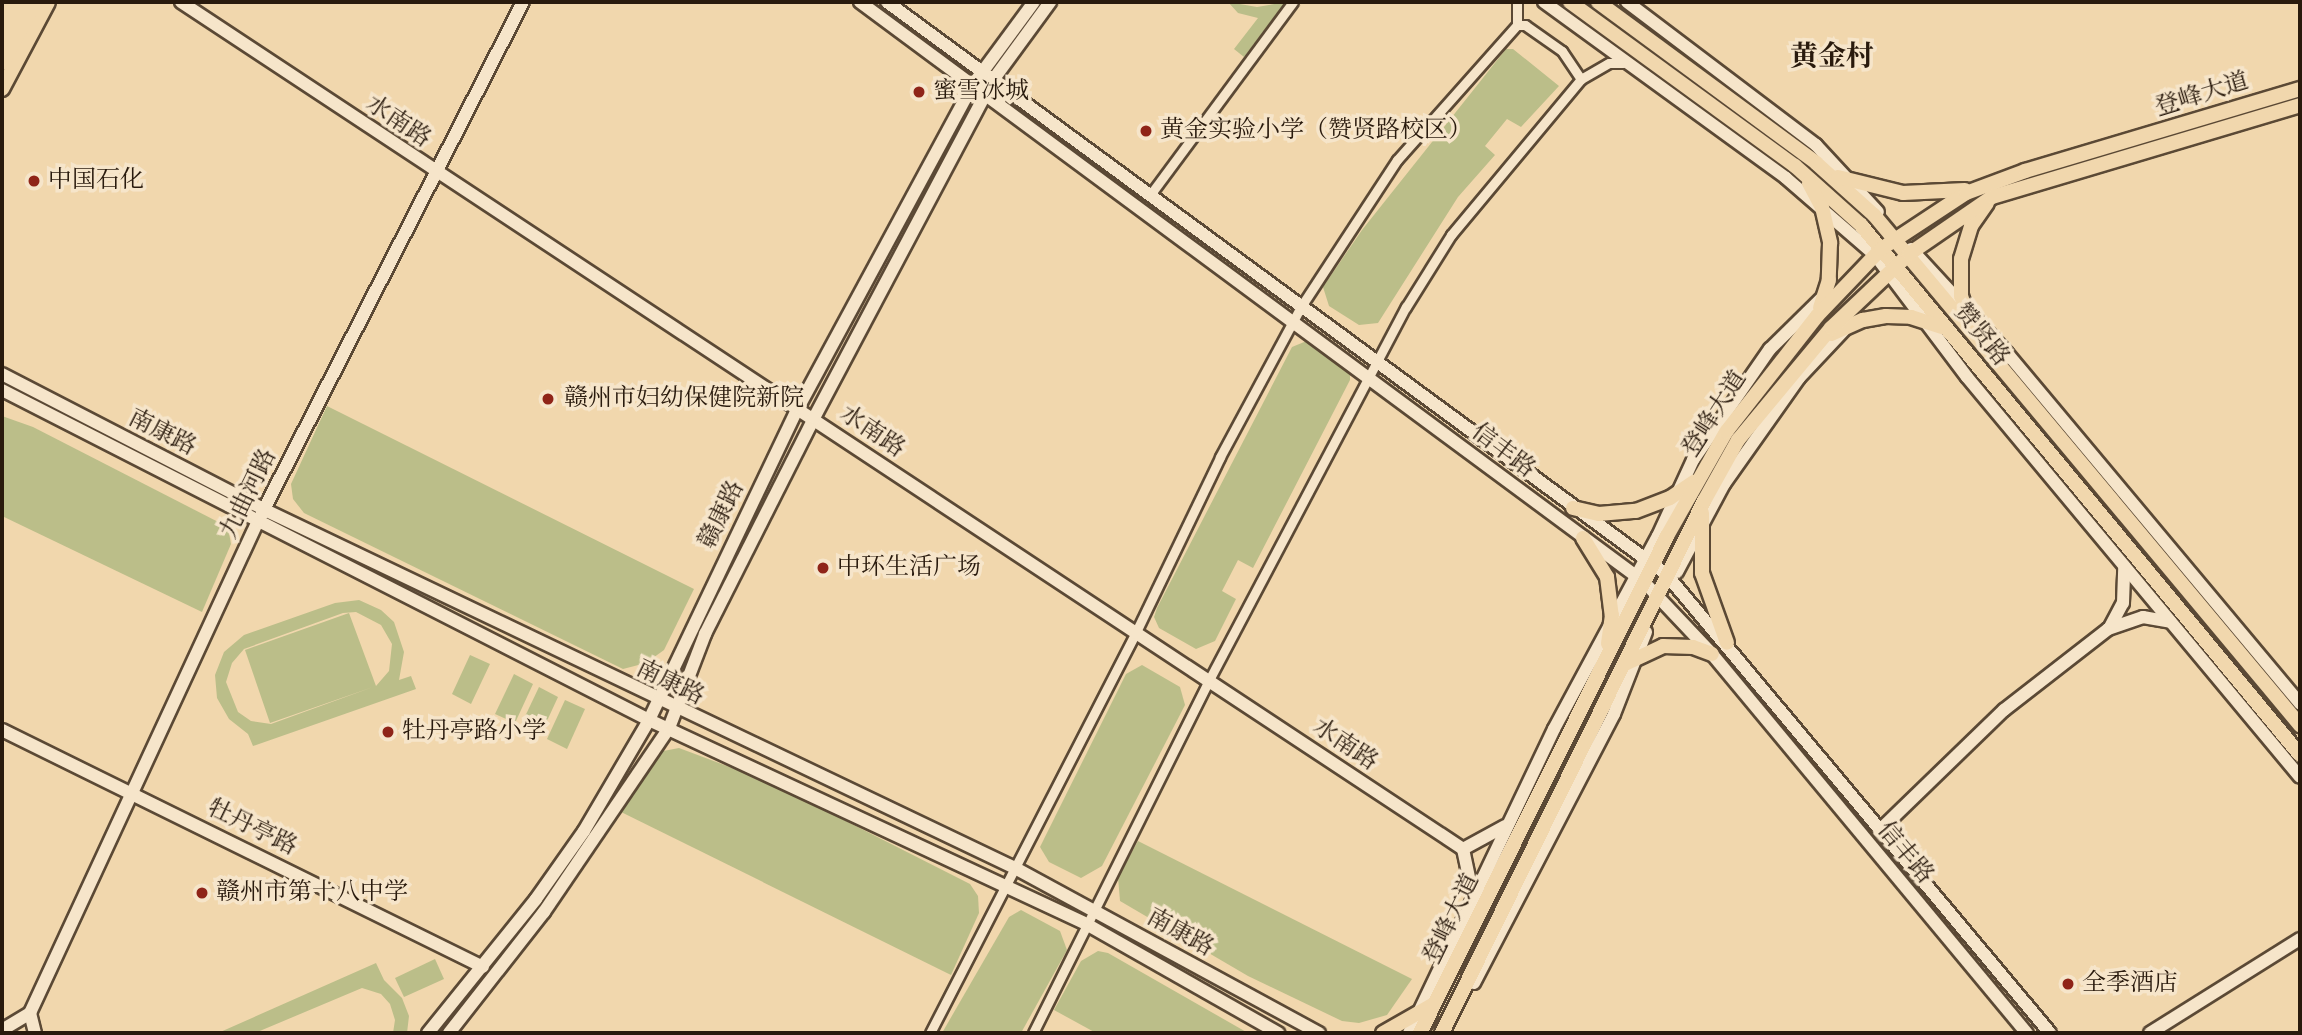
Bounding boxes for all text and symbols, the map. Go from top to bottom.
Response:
district label: 黄金村 [1790,40,1874,74]
street label: 登峰大道 [2152,67,2252,123]
place label: 蜜雪冰城 [933,78,1029,106]
marker: 蜜雪冰城 [911,84,927,100]
street label: 水南路 [360,90,436,154]
place label: 黄金实验小学（赞贤路校区） [1160,117,1472,145]
marker: 黄金实验小学（赞贤路校区） [1138,123,1154,139]
place label: 中国石化 [48,167,144,195]
marker: 中国石化 [26,173,42,189]
street label: 赞贤路 [1947,298,2015,372]
street label: 登峰大道 [1677,366,1753,462]
place label: 赣州市妇幼保健院新院 [564,385,804,413]
marker: 赣州市妇幼保健院新院 [538,389,558,409]
street label: 水南路 [834,400,910,464]
street label: 南康路 [123,404,201,462]
street label: 信丰路 [1466,418,1540,484]
street label: 九曲河路 [215,445,283,543]
street label: 赣康路 [693,476,751,554]
place label: 中环生活广场 [837,554,981,582]
marker: 中环生活广场 [815,560,831,576]
street label: 南康路 [631,654,709,712]
street label: 水南路 [1307,713,1383,777]
place label: 牡丹亭路小学 [402,718,546,746]
marker: 牡丹亭路小学 [380,724,396,740]
street label: 牡丹亭路 [203,794,301,862]
street label: 信丰路 [1871,816,1939,890]
street label: 登峰大道 [1418,870,1486,968]
place label: 赣州市第十八中学 [216,879,408,907]
marker: 赣州市第十八中学 [194,885,210,901]
street label: 南康路 [1142,903,1218,963]
place label: 全季酒店 [2082,970,2178,998]
marker: 全季酒店 [2060,976,2076,992]

